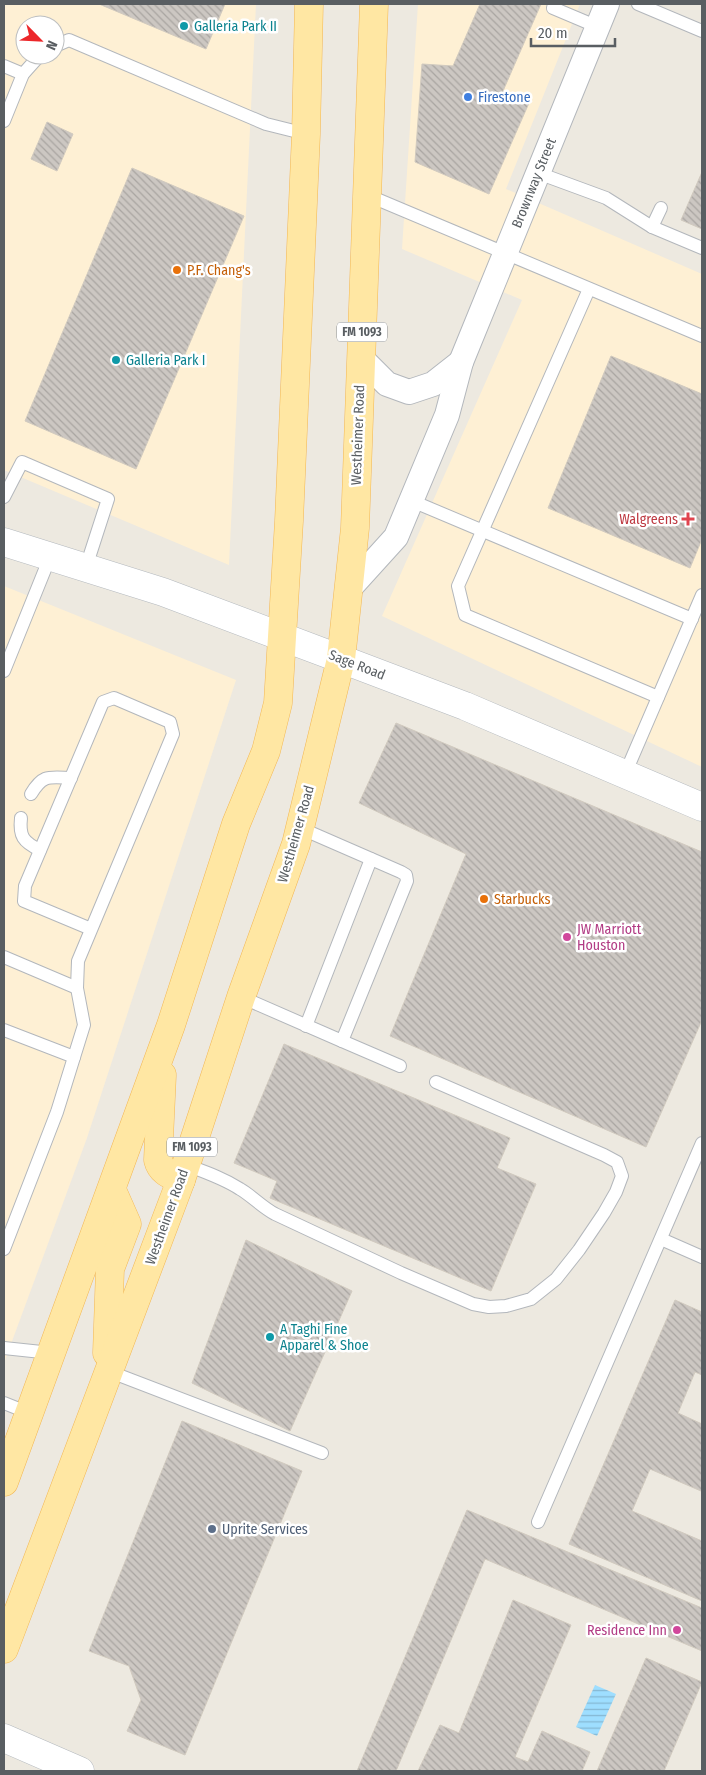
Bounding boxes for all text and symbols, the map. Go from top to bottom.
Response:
north arrow [15,15,65,65]
scale bar [531,15,615,47]
place label: Galleria Park II [194,18,277,35]
marker: Galleria Park II [178,20,190,32]
text: 20 m [538,24,568,42]
text: N [42,38,61,52]
place label: Firestone [478,89,531,106]
marker: Firestone [462,91,474,103]
street label: Brownway Street [508,135,560,231]
place label: P.F. Chang's [187,262,251,279]
marker: P.F. Chang's [171,264,183,276]
road number: FM 1093 [337,322,387,342]
place label: Galleria Park I [126,352,205,369]
marker: Galleria Park I [110,354,122,366]
street label: Westheimer Road [348,384,368,486]
place label: Walgreens [619,511,678,528]
marker: Walgreens [682,513,694,525]
street label: Sage Road [326,646,388,684]
street label: Westheimer Road [274,783,318,885]
place label: Starbucks [494,891,550,908]
marker: Starbucks [478,893,490,905]
place label: JW Marriott Houston [577,921,642,954]
marker: JW Marriott Houston [561,931,573,943]
road number: FM 1093 [167,1138,217,1156]
street label: Westheimer Road [142,1167,192,1267]
place label: A Taghi Fine Apparel & Shoe [280,1321,369,1354]
marker: A Taghi Fine Apparel & Shoe [264,1331,276,1343]
place label: Uprite Services [222,1521,308,1538]
marker: Uprite Services [206,1523,218,1535]
place label: Residence Inn [587,1622,667,1639]
marker: Residence Inn [671,1624,683,1636]

